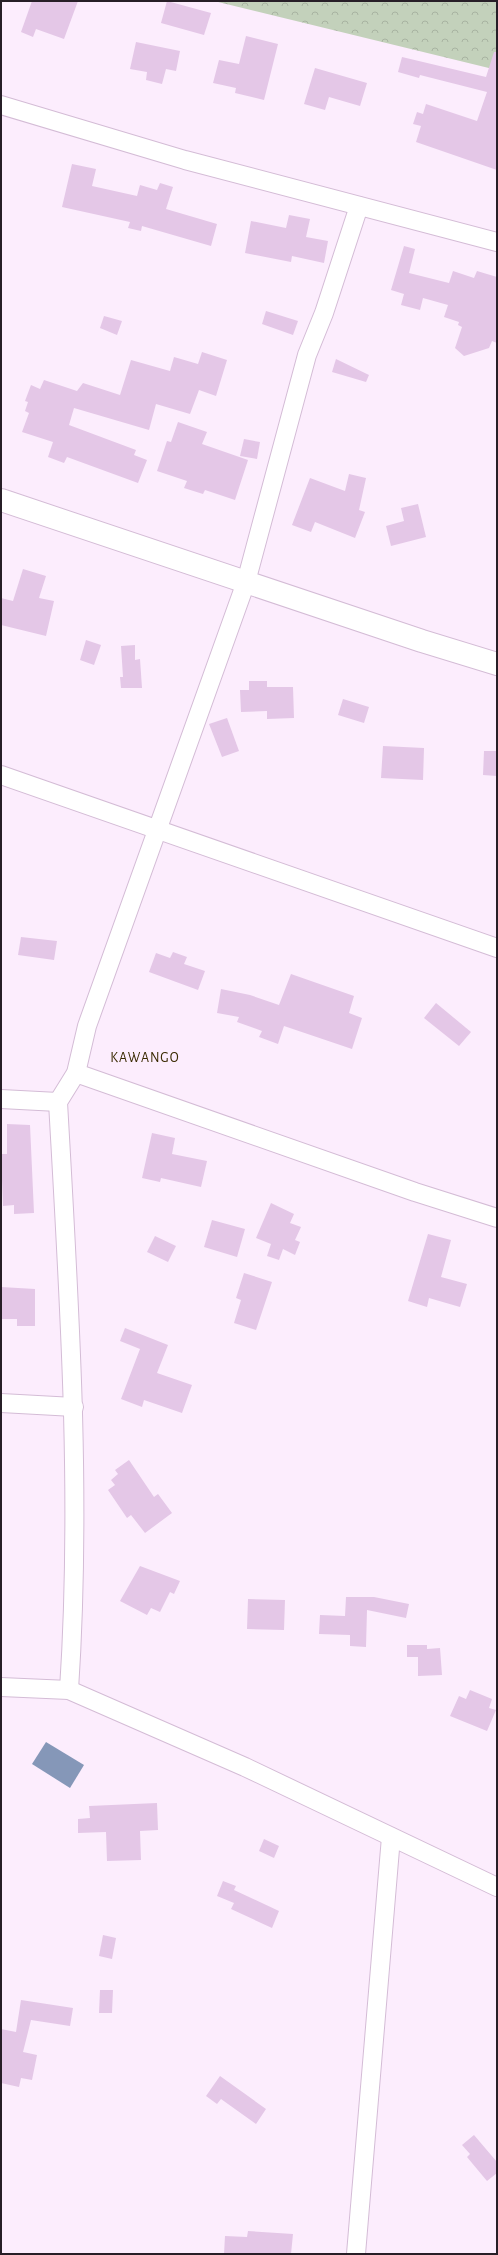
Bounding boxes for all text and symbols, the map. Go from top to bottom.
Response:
district label: KAWANGO [110,1051,180,1065]

